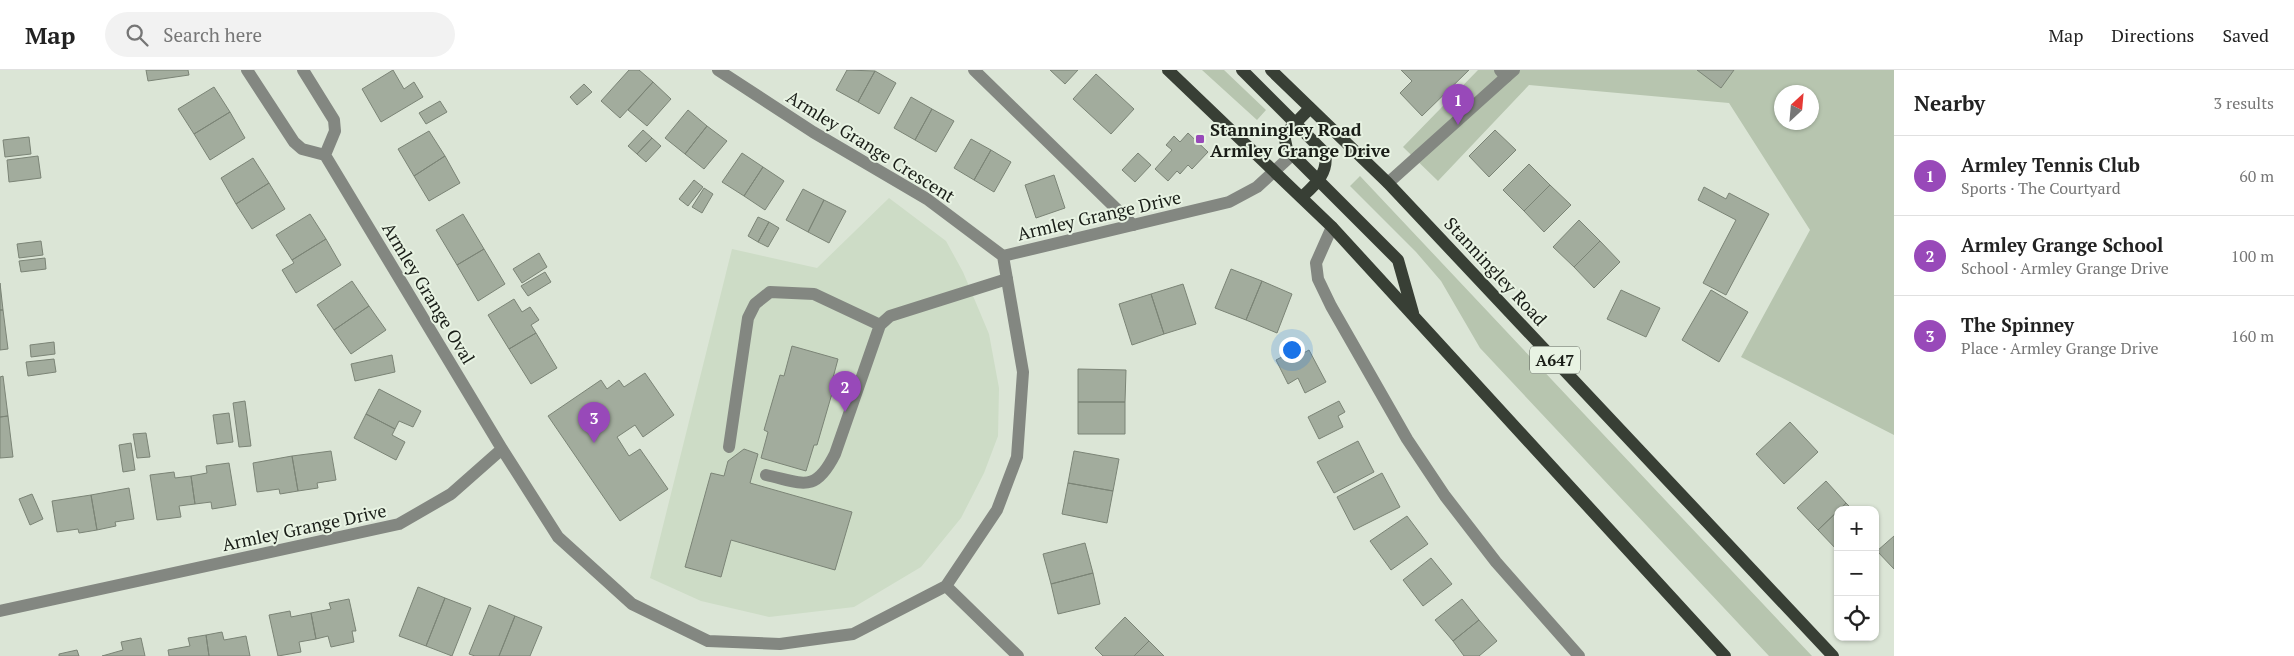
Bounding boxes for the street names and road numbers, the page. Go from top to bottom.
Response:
street label: Armley Grange Crescent [782,84,960,208]
street label: Armley Grange Drive [1015,184,1183,246]
street label: Stanningley Road [1439,212,1553,330]
street label: Armley Grange Oval [377,218,481,368]
road number: A647 [1530,346,1580,374]
street label: Armley Grange Drive [220,498,388,556]

